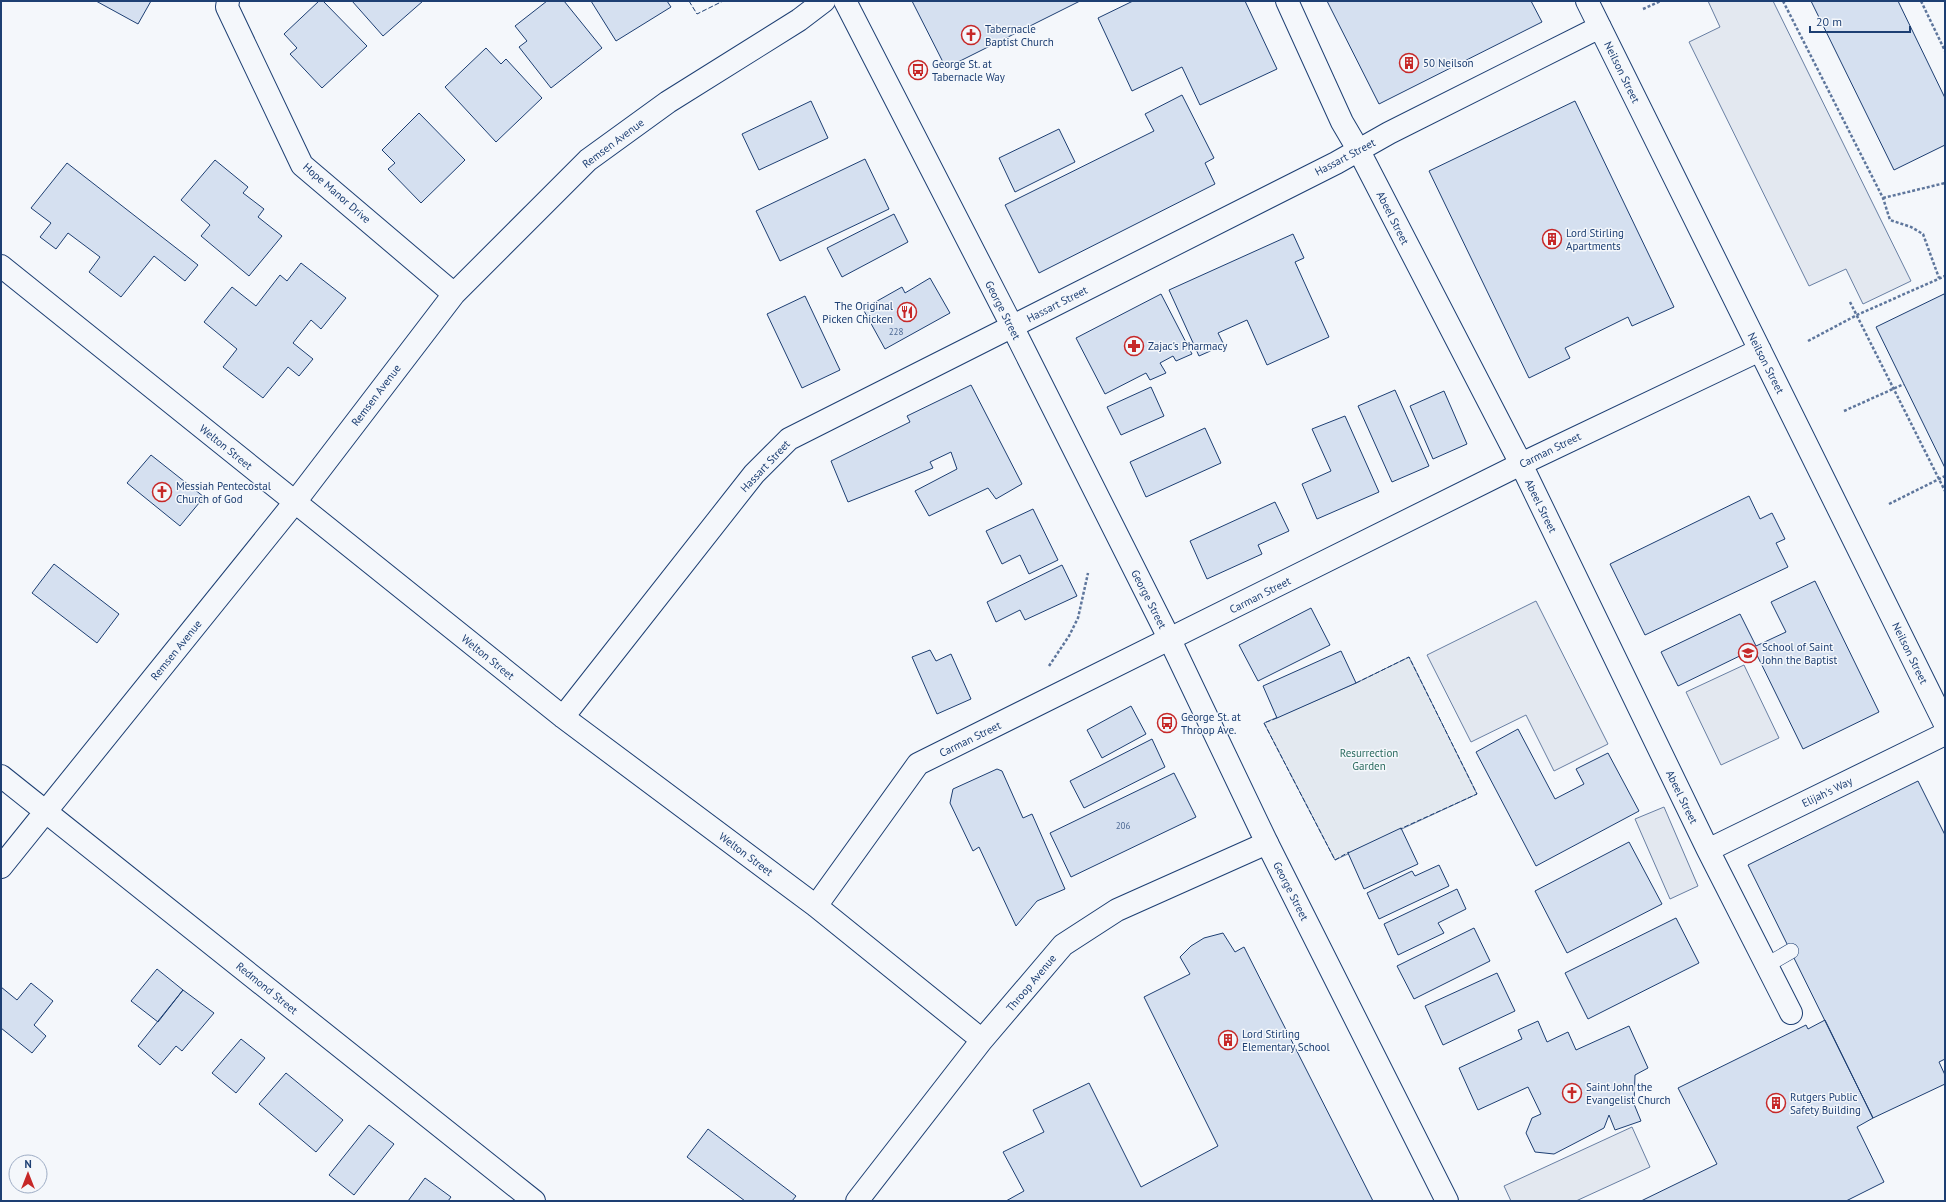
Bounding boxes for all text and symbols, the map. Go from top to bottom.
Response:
scale bar [1810,8,1910,34]
text: 20 m [1816,14,1842,29]
place label: Tabernacle Baptist Church [985,22,1054,49]
church icon: Tabernacle Baptist Church [960,24,982,46]
street label: Neilson Street [1601,39,1643,105]
building icon: 50 Neilson [1398,52,1420,74]
place label: 50 Neilson [1423,56,1474,70]
place label: George St. at Tabernacle Way [932,57,1006,84]
bus stop icon: George St. at Tabernacle Way [907,59,929,81]
street label: Remsen Avenue [579,115,647,171]
street label: Hassart Street [1312,135,1378,179]
street label: Hope Manor Drive [300,160,374,226]
street label: Abeel Street [1374,189,1412,247]
place label: Lord Stirling Apartments [1566,226,1624,253]
building icon: Lord Stirling Apartments [1541,228,1563,250]
street label: George Street [982,278,1024,342]
street label: Hassart Street [1024,283,1090,325]
place label: The Original Picken Chicken [822,299,894,326]
restaurant icon: The Original Picken Chicken [896,301,918,323]
house number: 228 [889,326,903,337]
street label: Neilson Street [1745,330,1788,396]
pharmacy icon: Zajac's Pharmacy [1123,335,1145,357]
place label: Zajac's Pharmacy [1148,339,1228,353]
street label: Remsen Avenue [348,361,404,429]
street label: Welton Street [197,421,255,473]
street label: Carman Street [1517,429,1583,471]
street label: Hassart Street [737,437,793,495]
street label: Abeel Street [1522,477,1560,535]
place label: Messiah Pentecostal Church of God [176,479,272,506]
church icon: Messiah Pentecostal Church of God [151,481,173,503]
street label: George Street [1128,567,1170,631]
street label: Carman Street [1227,573,1293,616]
street label: Remsen Avenue [147,617,205,683]
street label: Neilson Street [1889,620,1931,686]
street label: Welton Street [459,631,517,683]
place label: School of Saint John the Baptist [1761,640,1837,667]
school or university icon: School of Saint John the Baptist [1737,642,1759,664]
place label: George St. at Throop Ave. [1181,710,1241,737]
bus stop icon: George St. at Throop Ave. [1156,712,1178,734]
street label: Carman Street [937,718,1003,760]
park label: Resurrection Garden [1340,746,1398,773]
street label: Abeel Street [1663,768,1701,826]
street label: Elijah's Way [1799,773,1855,810]
house number: 206 [1116,820,1130,831]
street label: Welton Street [716,829,776,879]
street label: George Street [1270,859,1312,923]
street label: Throop Avenue [1003,951,1059,1015]
street label: Redmond Street [233,959,301,1017]
place label: Lord Stirling Elementary School [1242,1027,1330,1054]
building icon: Lord Stirling Elementary School [1217,1029,1239,1051]
place label: Saint John the Evangelist Church [1586,1080,1671,1107]
church icon: Saint John the Evangelist Church [1561,1082,1583,1104]
place label: Rutgers Public Safety Building [1790,1090,1861,1117]
building icon: Rutgers Public Safety Building [1765,1092,1787,1114]
north arrow [8,1154,48,1194]
text: N [24,1157,32,1171]

